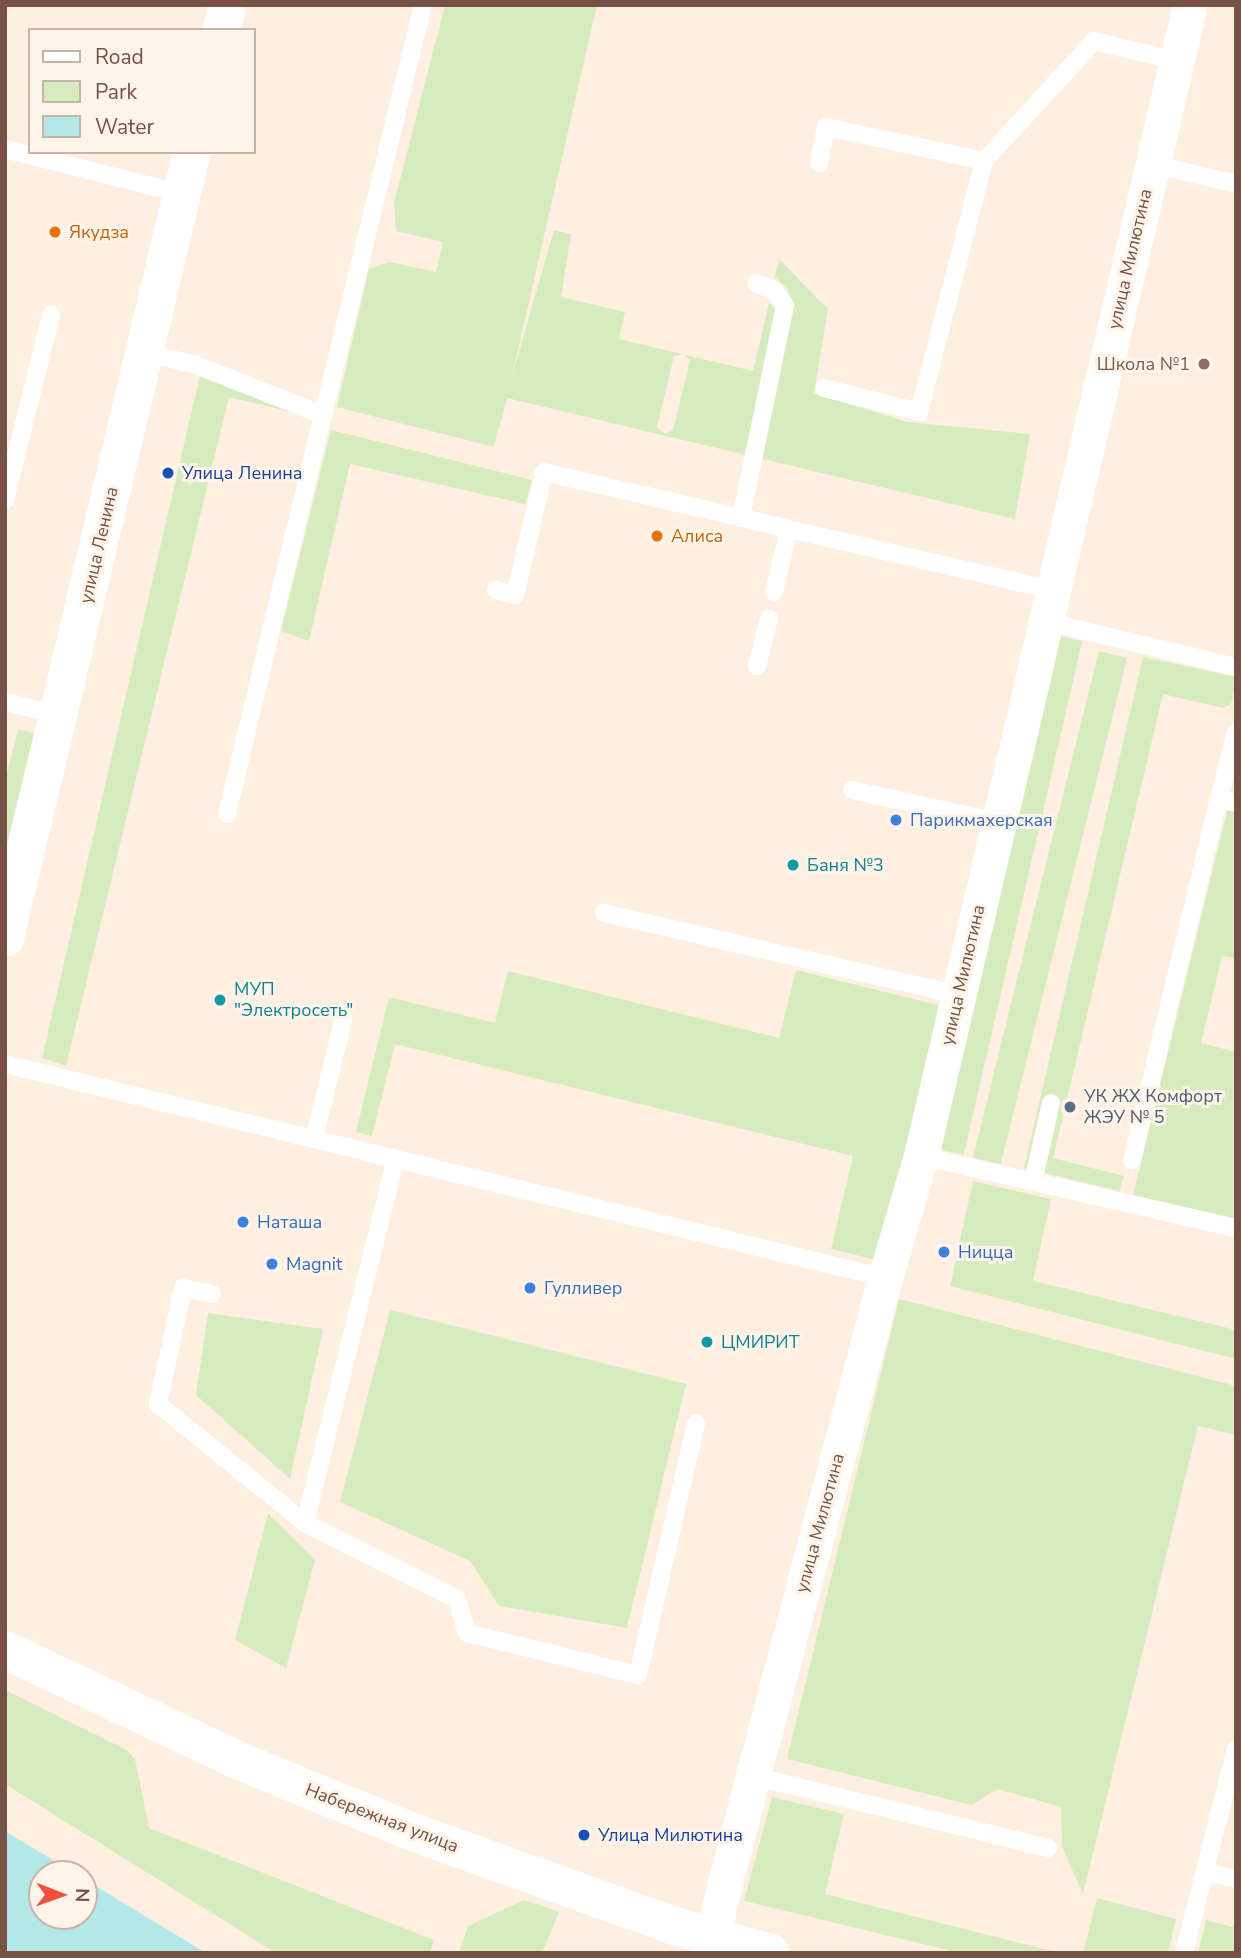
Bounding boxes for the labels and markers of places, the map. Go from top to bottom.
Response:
place label: Якудза [69,221,129,243]
marker: Якудза [47,224,63,240]
place label: Школа №1 [1097,353,1190,375]
marker: Школа №1 [1196,356,1212,372]
place label: Улица Ленина [182,462,303,484]
marker: Улица Ленина [160,465,176,481]
place label: Алиса [671,525,723,547]
marker: Алиса [649,528,665,544]
place label: Парикмахерская [910,809,1053,831]
marker: Парикмахерская [888,812,904,828]
place label: Баня №3 [807,854,884,876]
marker: Баня №3 [785,857,801,873]
place label: МУП "Электросеть" [234,979,353,1021]
marker: МУП "Электросеть" [212,992,228,1008]
place label: УК ЖХ Комфорт ЖЭУ № 5 [1084,1086,1222,1128]
marker: УК ЖХ Комфорт ЖЭУ № 5 [1062,1099,1078,1115]
place label: Наташа [257,1211,322,1233]
marker: Наташа [235,1214,251,1230]
place label: Ницца [958,1241,1013,1263]
marker: Ницца [936,1244,952,1260]
place label: Magnit [286,1253,342,1275]
marker: Magnit [264,1256,280,1272]
place label: Гулливер [544,1277,622,1299]
marker: Гулливер [522,1280,538,1296]
place label: ЦМИРИТ [721,1331,799,1353]
marker: ЦМИРИТ [699,1334,715,1350]
place label: Улица Милютина [598,1824,743,1846]
marker: Улица Милютина [576,1827,592,1843]

